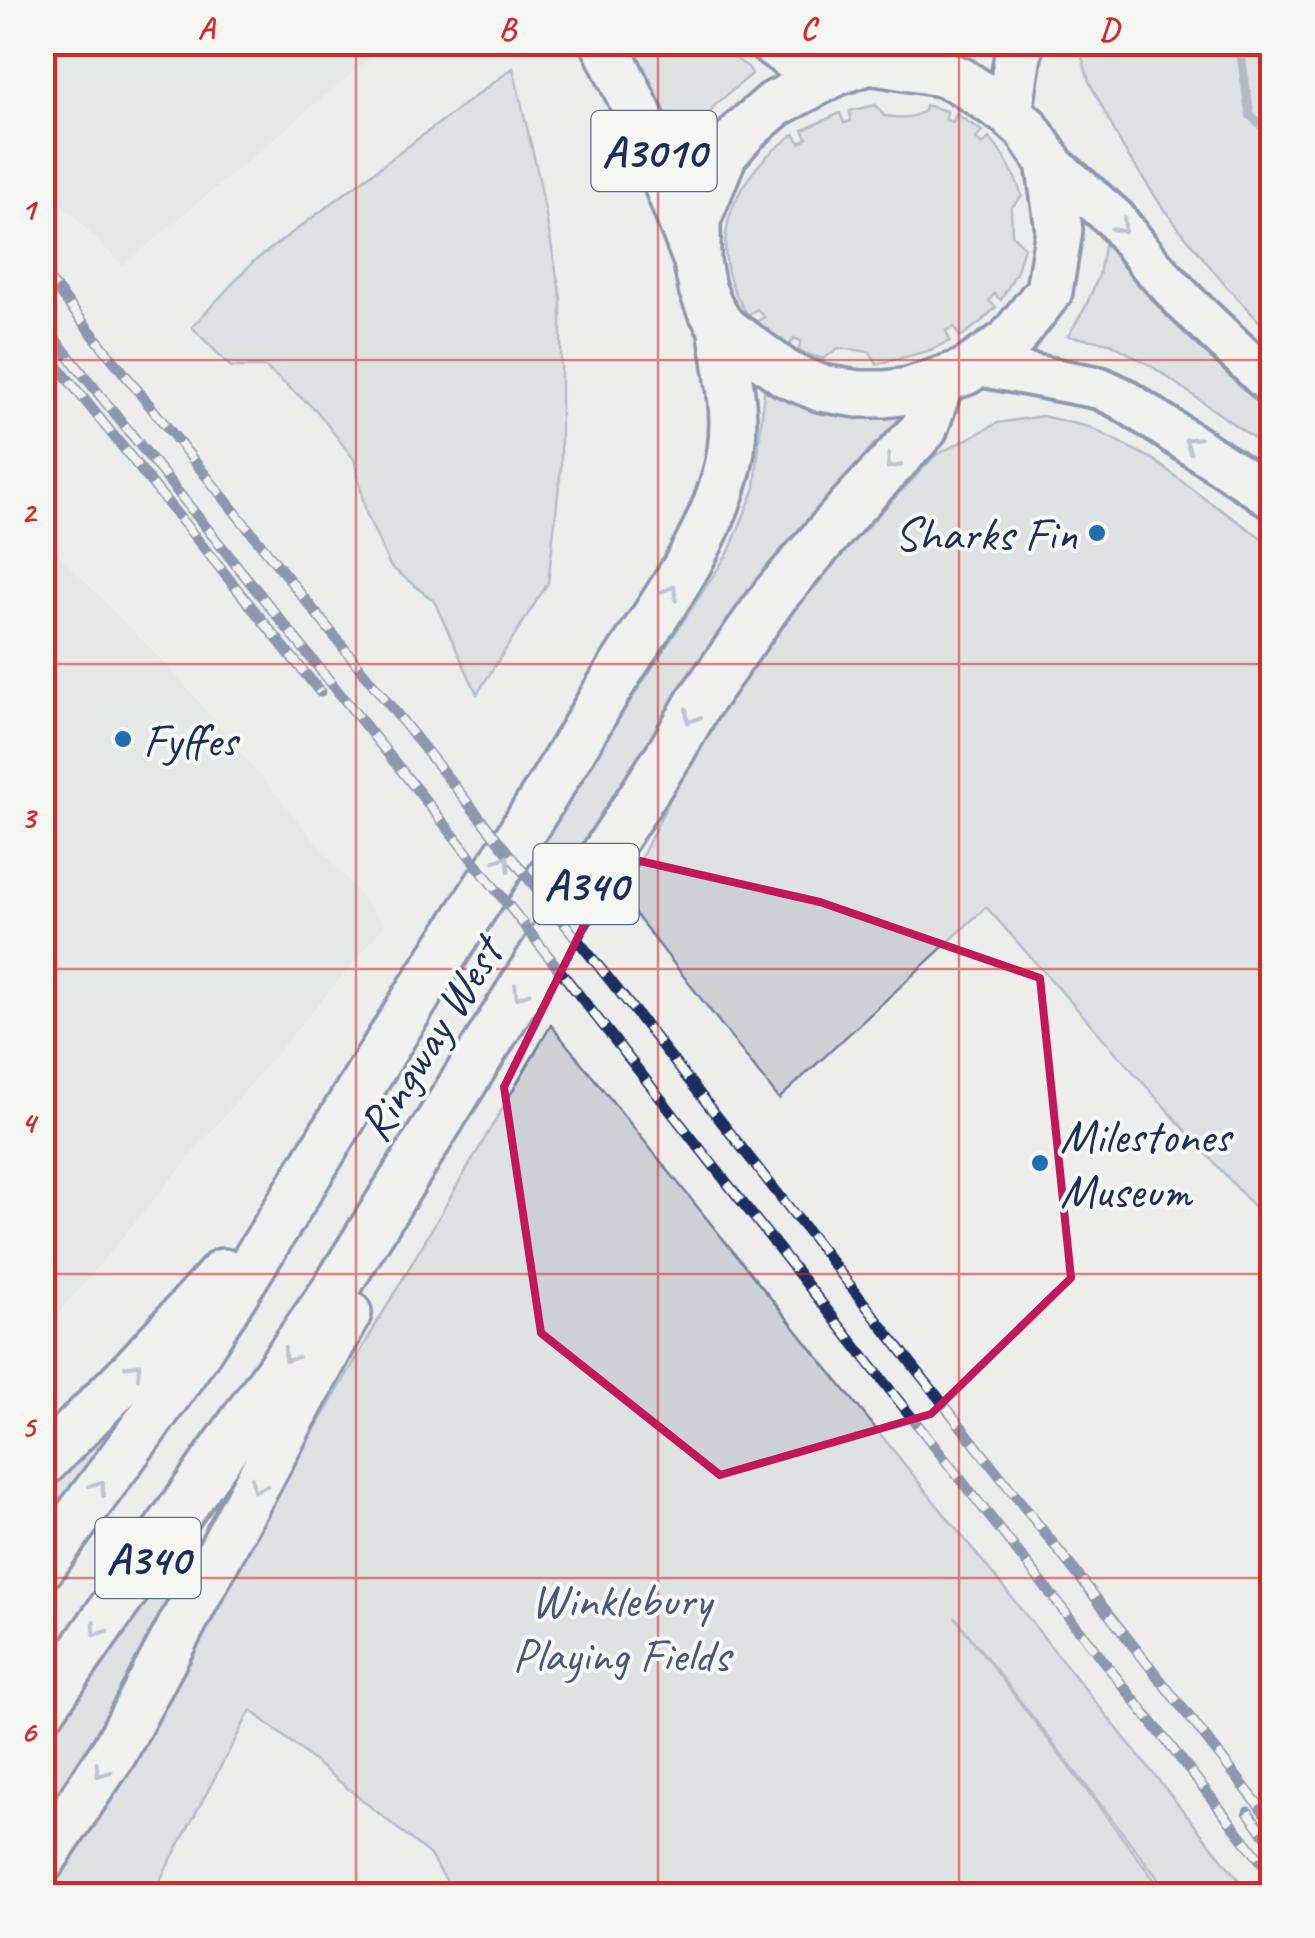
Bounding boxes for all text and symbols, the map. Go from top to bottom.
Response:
text: A [198,8,217,49]
text: B [499,8,518,49]
text: C [800,8,820,49]
text: D [1100,8,1122,49]
road number: A3010 [592,111,716,191]
text: 1 [21,188,39,229]
one-way arrow [1109,216,1127,234]
one-way arrow [1184,437,1202,456]
one-way arrow [886,451,904,470]
text: 2 [21,492,38,533]
place label: Sharks Fin [894,504,1077,564]
marker: Sharks Fin [1086,522,1108,544]
one-way arrow [659,585,678,603]
one-way arrow [684,706,703,724]
place label: Fyffes [143,710,241,770]
marker: Fyffes [112,728,134,750]
text: 3 [21,797,38,838]
road number: A340 [534,844,638,924]
one-way arrow [491,854,510,872]
street label: Ringway West [344,922,519,1152]
one-way arrow [513,982,532,1000]
text: 4 [21,1102,39,1143]
place label: Milestones Museum [1060,1106,1234,1221]
marker: Milestones Museum [1029,1152,1051,1174]
one-way arrow [283,1345,301,1363]
one-way arrow [123,1362,141,1380]
text: 5 [21,1406,38,1447]
one-way arrow [250,1476,269,1494]
one-way arrow [88,1480,105,1498]
road number: A340 [96,1518,200,1598]
park label: Winklebury Playing Fields [512,1570,734,1685]
one-way arrow [92,1619,110,1638]
text: 6 [20,1711,37,1752]
one-way arrow [95,1761,114,1779]

